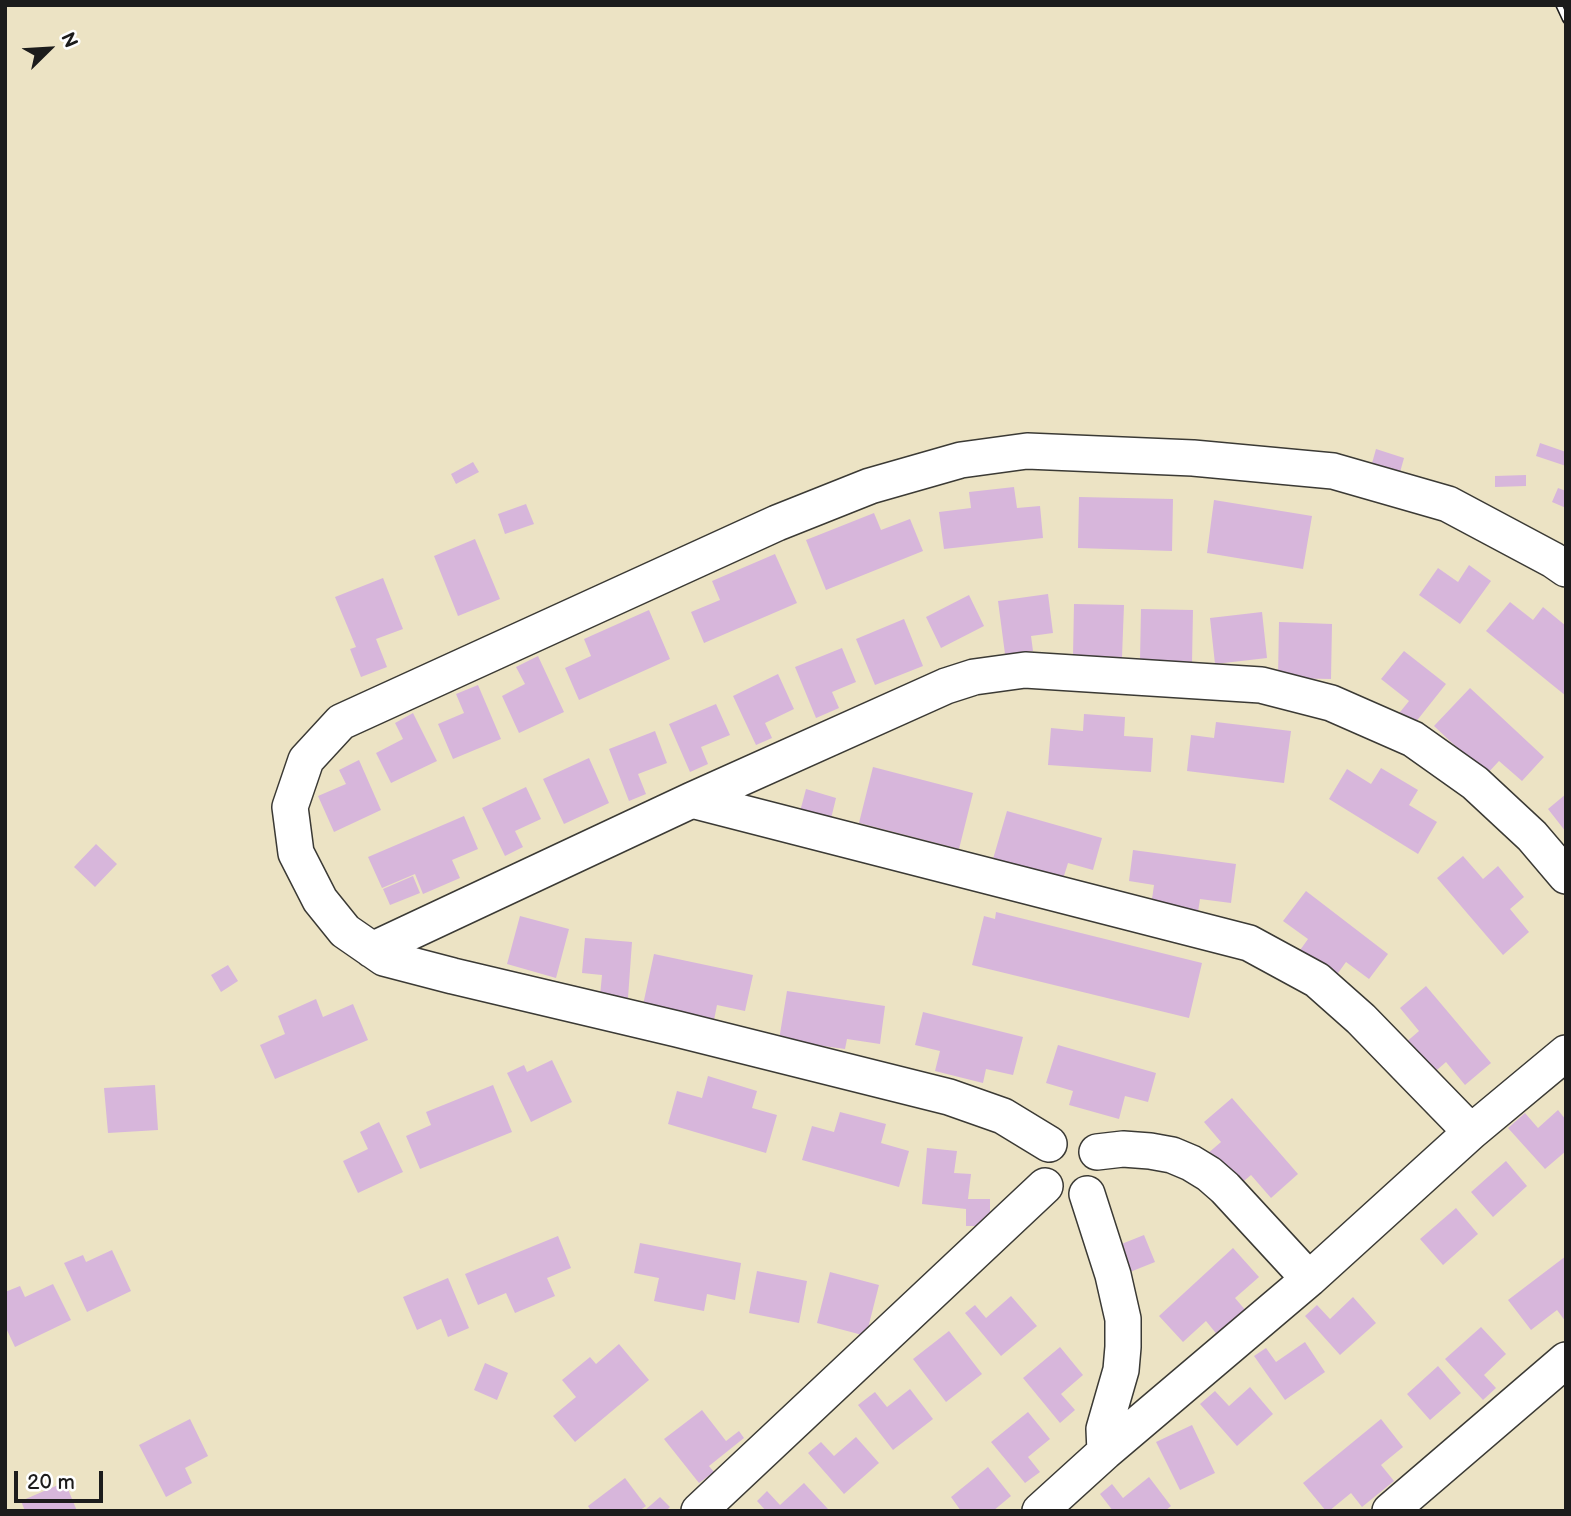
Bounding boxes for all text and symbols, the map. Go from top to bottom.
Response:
north arrow [14,14,84,84]
text: N [55,29,82,51]
scale bar [18,1456,107,1500]
text: 20 m [27,1470,75,1495]

